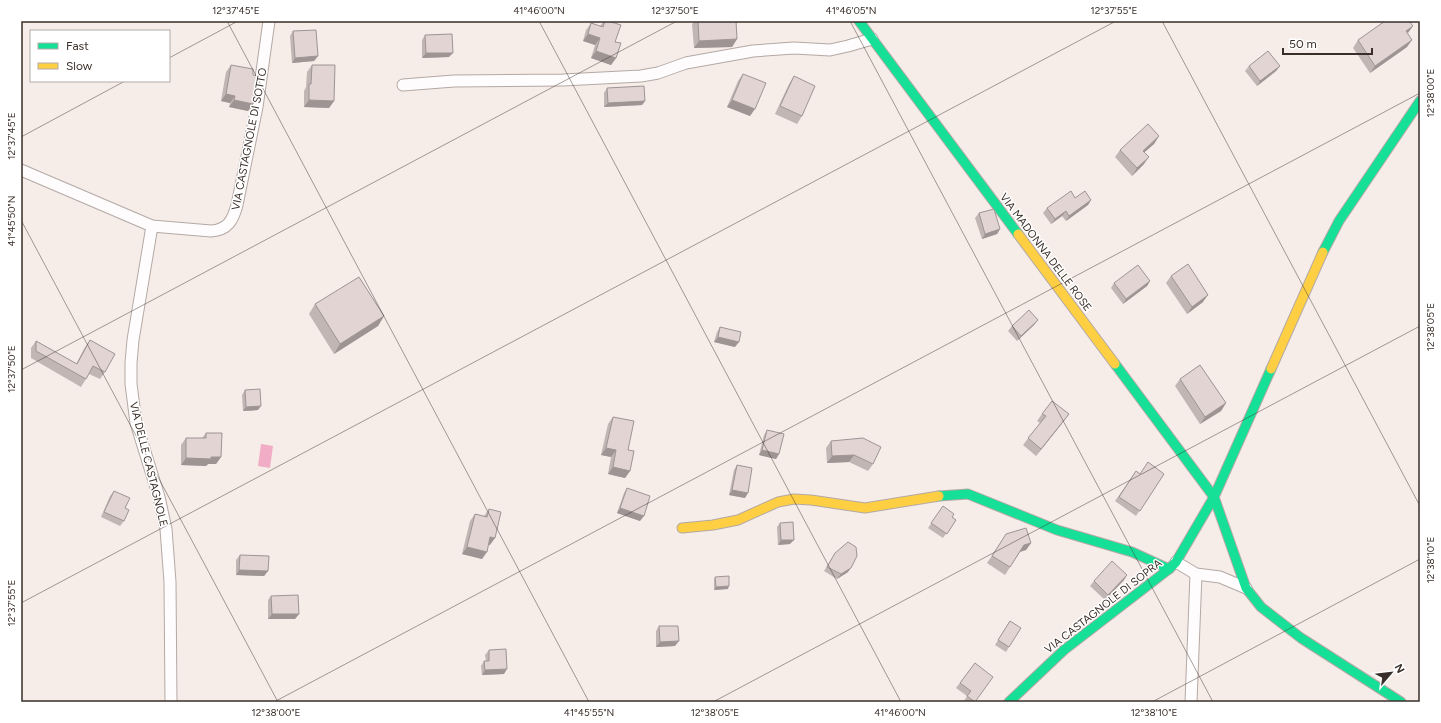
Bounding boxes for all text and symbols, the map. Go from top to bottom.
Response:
text: 12°37'45"E [212,4,260,17]
text: 41°46'00"N [513,4,565,17]
text: 12°37'50"E [651,4,699,17]
text: 41°46'05"N [826,4,877,17]
text: 12°37'55"E [1091,4,1137,17]
legend [30,30,170,82]
scale bar [1283,30,1372,56]
text: 50 m [1289,37,1317,51]
text: Fast [66,39,89,53]
text: Slow [66,59,93,73]
street label: VIA CASTAGNOLE DI SOTTO [229,66,270,211]
text: 12°38'00"E [1424,68,1437,117]
text: 12°37'45"E [5,112,18,160]
street label: VIA MADONNA DELLE ROSE [997,191,1094,314]
text: 41°45'50"N [5,195,18,247]
text: 12°38'05"E [1424,303,1437,351]
text: 12°37'50"E [5,345,18,393]
street label: VIA DELLE CASTAGNOLE [127,401,170,528]
text: 12°38'10"E [1424,537,1437,583]
street label: VIA CASTAGNOLE DI SOPRA [1042,556,1165,656]
text: 12°37'55"E [5,580,18,626]
north arrow [1371,653,1411,693]
text: N [1392,662,1407,675]
text: 12°38'00"E [252,706,301,719]
text: 41°45'55"N [564,706,614,719]
text: 12°38'05"E [691,706,739,719]
text: 41°46'00"N [874,706,926,719]
text: 12°38'10"E [1131,706,1177,719]

